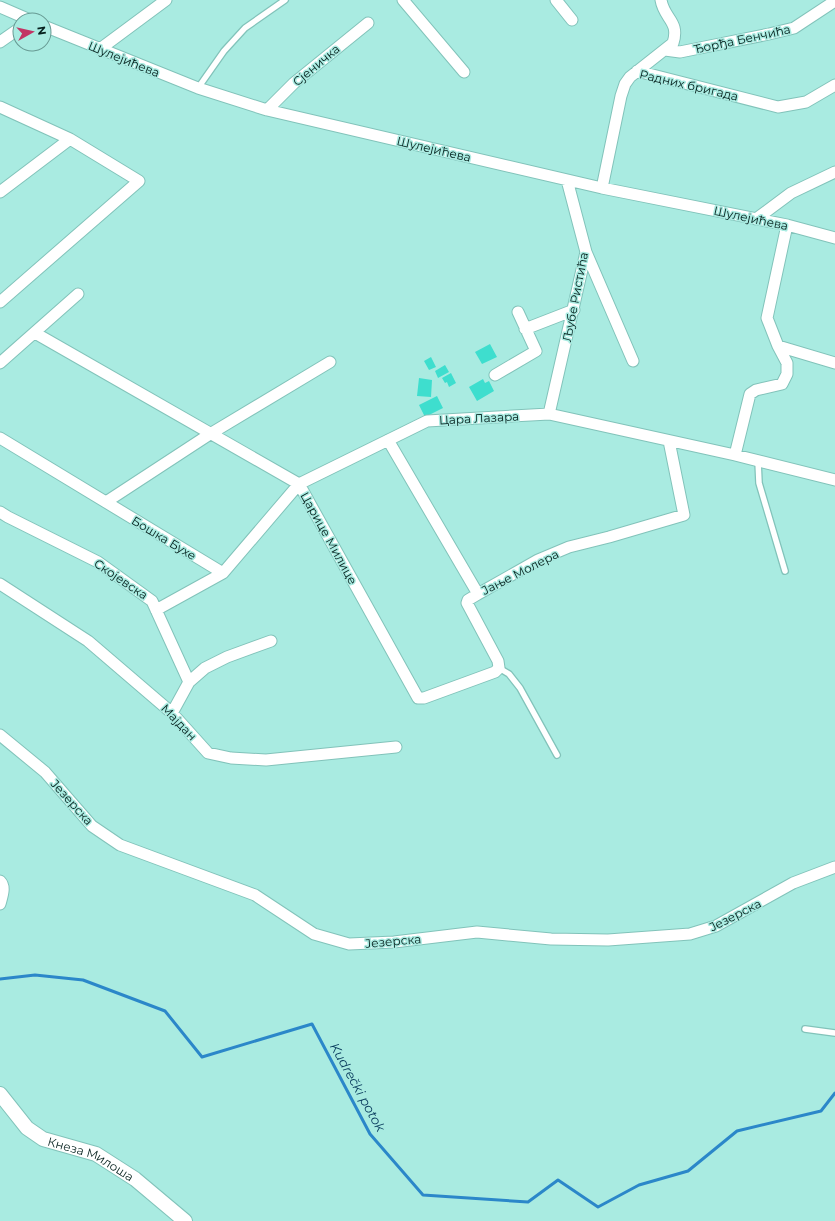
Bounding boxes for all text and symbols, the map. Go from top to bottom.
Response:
north arrow [12,12,52,52]
street label: Ђорђа Бенчића [692,21,792,57]
text: N [34,25,49,36]
street label: Шулејићева [86,38,162,80]
street label: Сјеничка [289,41,343,89]
street label: Радних бригада [638,66,740,104]
street label: Шулејићева [395,133,473,165]
street label: Шулејићева [712,203,790,233]
street label: Љубе Ристића [559,251,591,343]
street label: Цара Лазара [439,408,519,428]
street label: Царице Милице [297,489,361,587]
street label: Бошка Бухе [129,513,199,563]
street label: Јање Молера [479,546,561,598]
street label: Скојевска [91,556,151,602]
street label: Мајдан [158,701,200,743]
street label: Језерска [48,776,96,828]
street label: Језерска [706,896,764,934]
street label: Језерска [364,931,422,951]
water label: Kudrečki potok [327,1040,390,1135]
street label: Кнеза Милоша [46,1133,137,1184]

